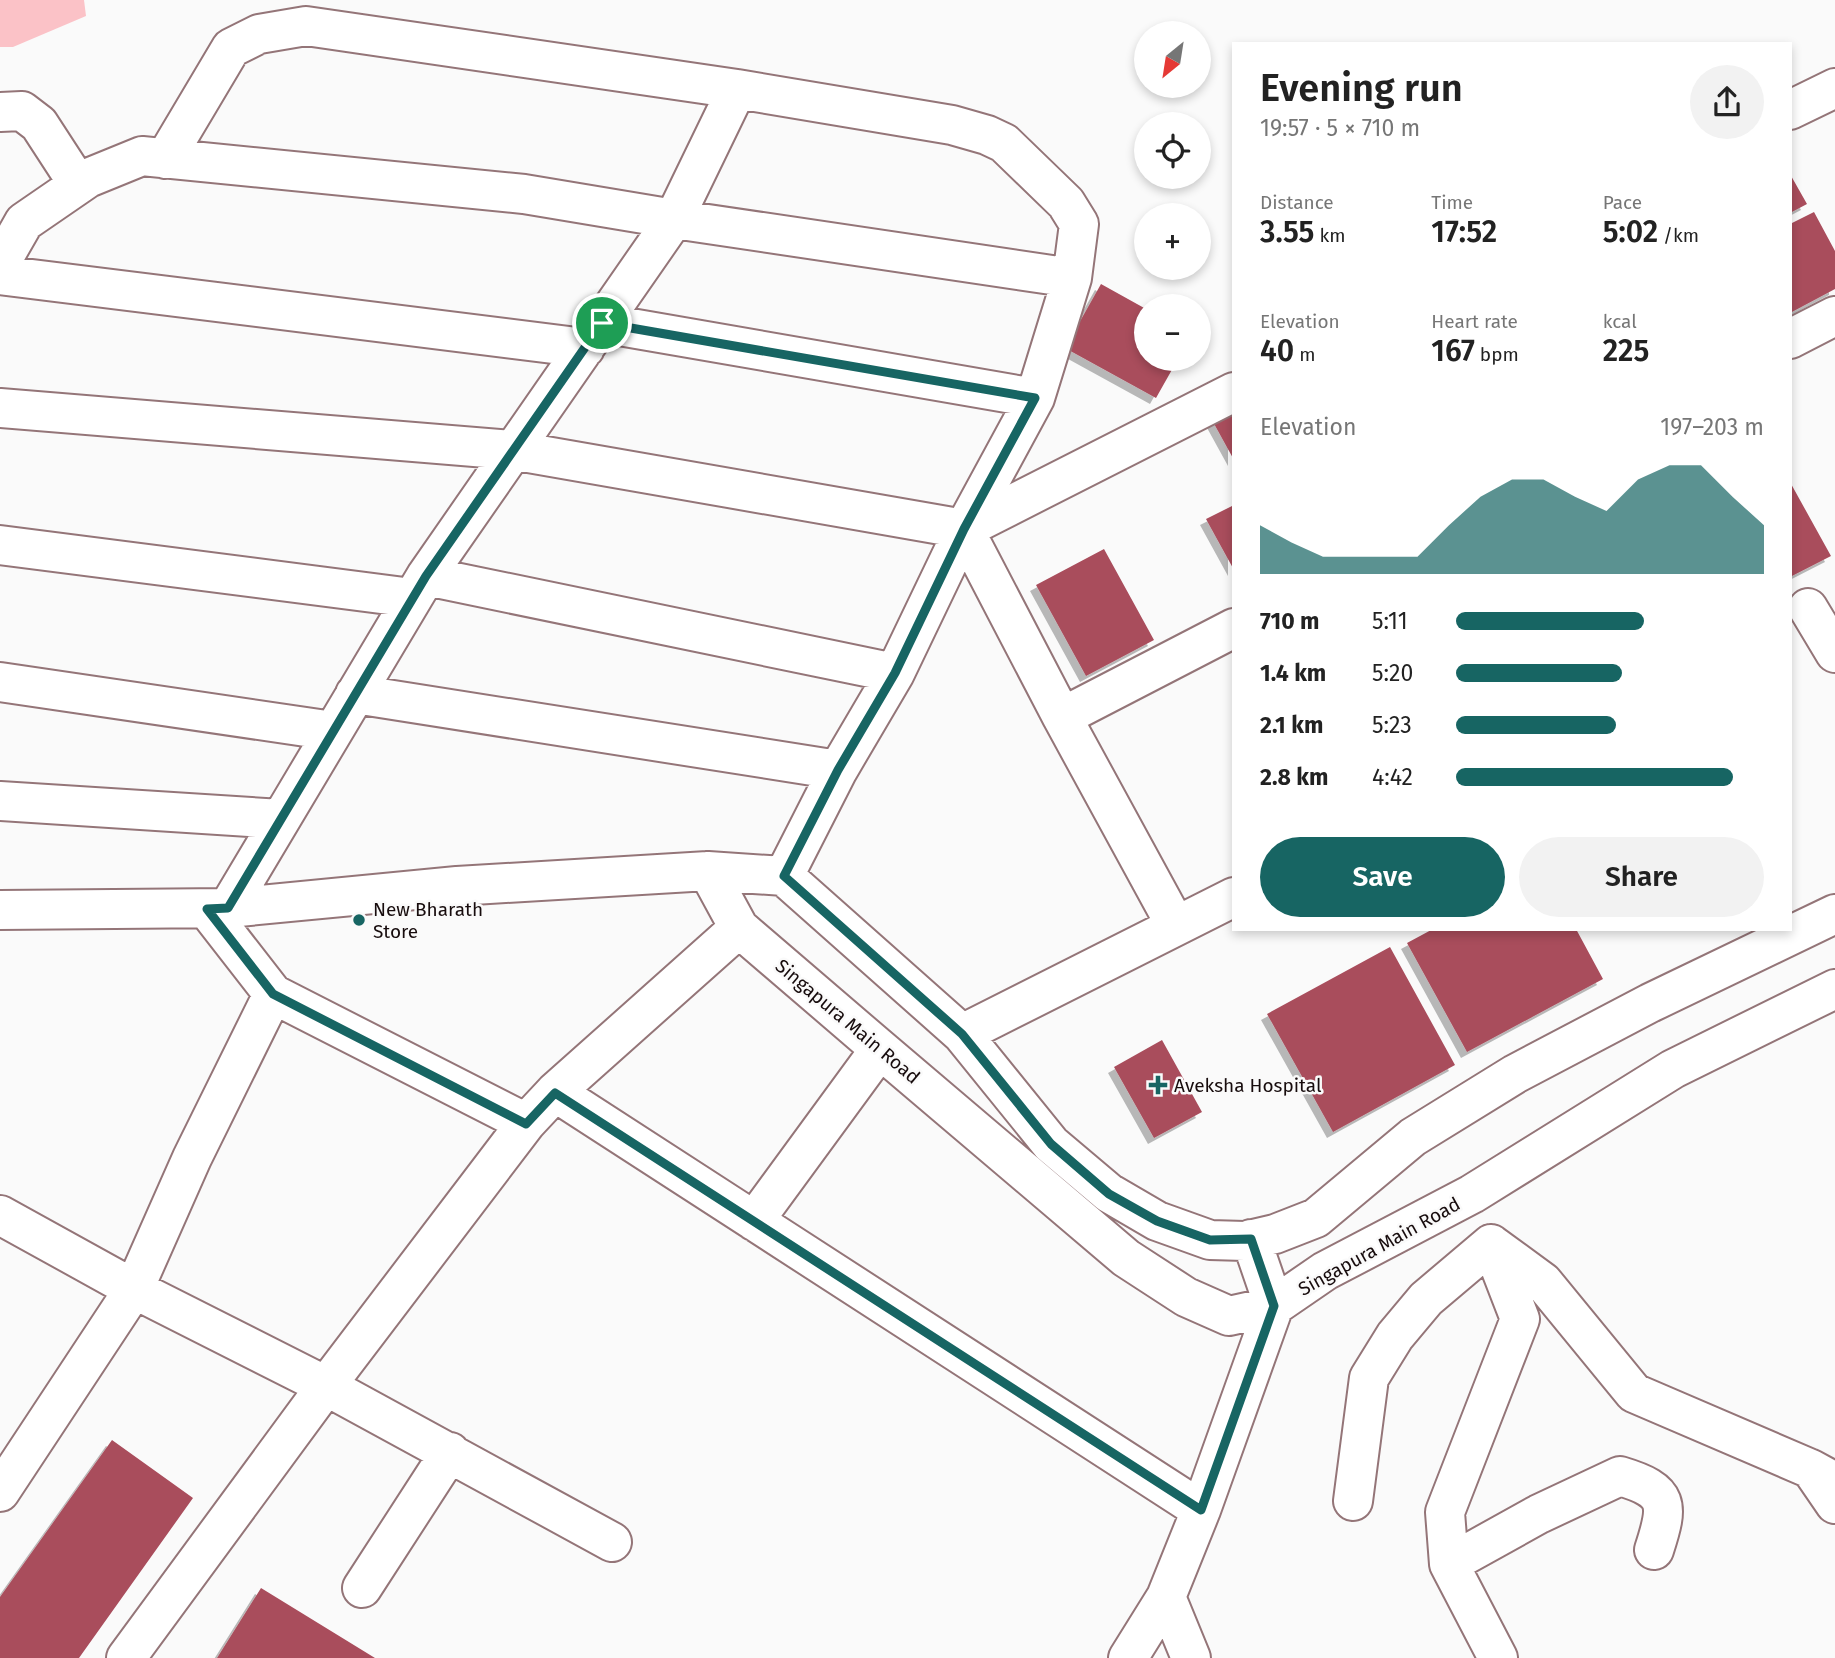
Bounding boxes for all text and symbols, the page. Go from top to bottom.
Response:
north arrow [1134,21,1211,98]
map controls [1134,21,1211,371]
text: Evening run [1260,65,1463,111]
button: share [1690,65,1764,139]
button: locate [1134,112,1211,189]
text: 19:57 · 5 × 710 m [1260,114,1420,142]
text: Distance [1260,191,1334,214]
text: Time [1431,191,1473,214]
text: Pace [1603,191,1642,214]
button: + [1134,203,1211,280]
text: 3.55 [1260,214,1314,250]
text: 17:52 [1431,214,1497,250]
text: 5:02 [1603,214,1658,250]
text: km [1314,224,1345,247]
text: /km [1658,224,1699,247]
pin [572,293,632,353]
button: − [1134,294,1211,371]
icon: arrive [583,304,621,342]
text: Elevation [1260,310,1340,333]
text: Heart rate [1431,310,1518,333]
text: kcal [1603,310,1637,333]
text: 40 [1260,333,1294,369]
text: 167 [1431,333,1475,369]
text: 225 [1603,333,1649,369]
text: m [1294,343,1315,366]
text: bpm [1475,343,1519,366]
text: Elevation [1260,413,1356,441]
text: 197–203 m [1660,413,1764,441]
text: 710 m [1260,607,1319,635]
text: 5:11 [1372,607,1408,635]
text: 1.4 km [1260,659,1326,687]
text: 5:20 [1372,659,1413,687]
text: 2.1 km [1260,711,1323,739]
text: 5:23 [1372,711,1412,739]
text: 2.8 km [1260,763,1328,791]
text: 4:42 [1372,763,1413,791]
button: Save [1260,837,1505,917]
button: Share [1519,837,1764,917]
place label: New Bharath Store [373,898,483,943]
marker: New Bharath Store [351,912,367,928]
street label: Singapura Main Road [771,954,925,1089]
place label: Aveksha Hospital [1174,1074,1322,1097]
marker: Aveksha Hospital [1148,1075,1168,1095]
street label: Singapura Main Road [1294,1192,1464,1301]

